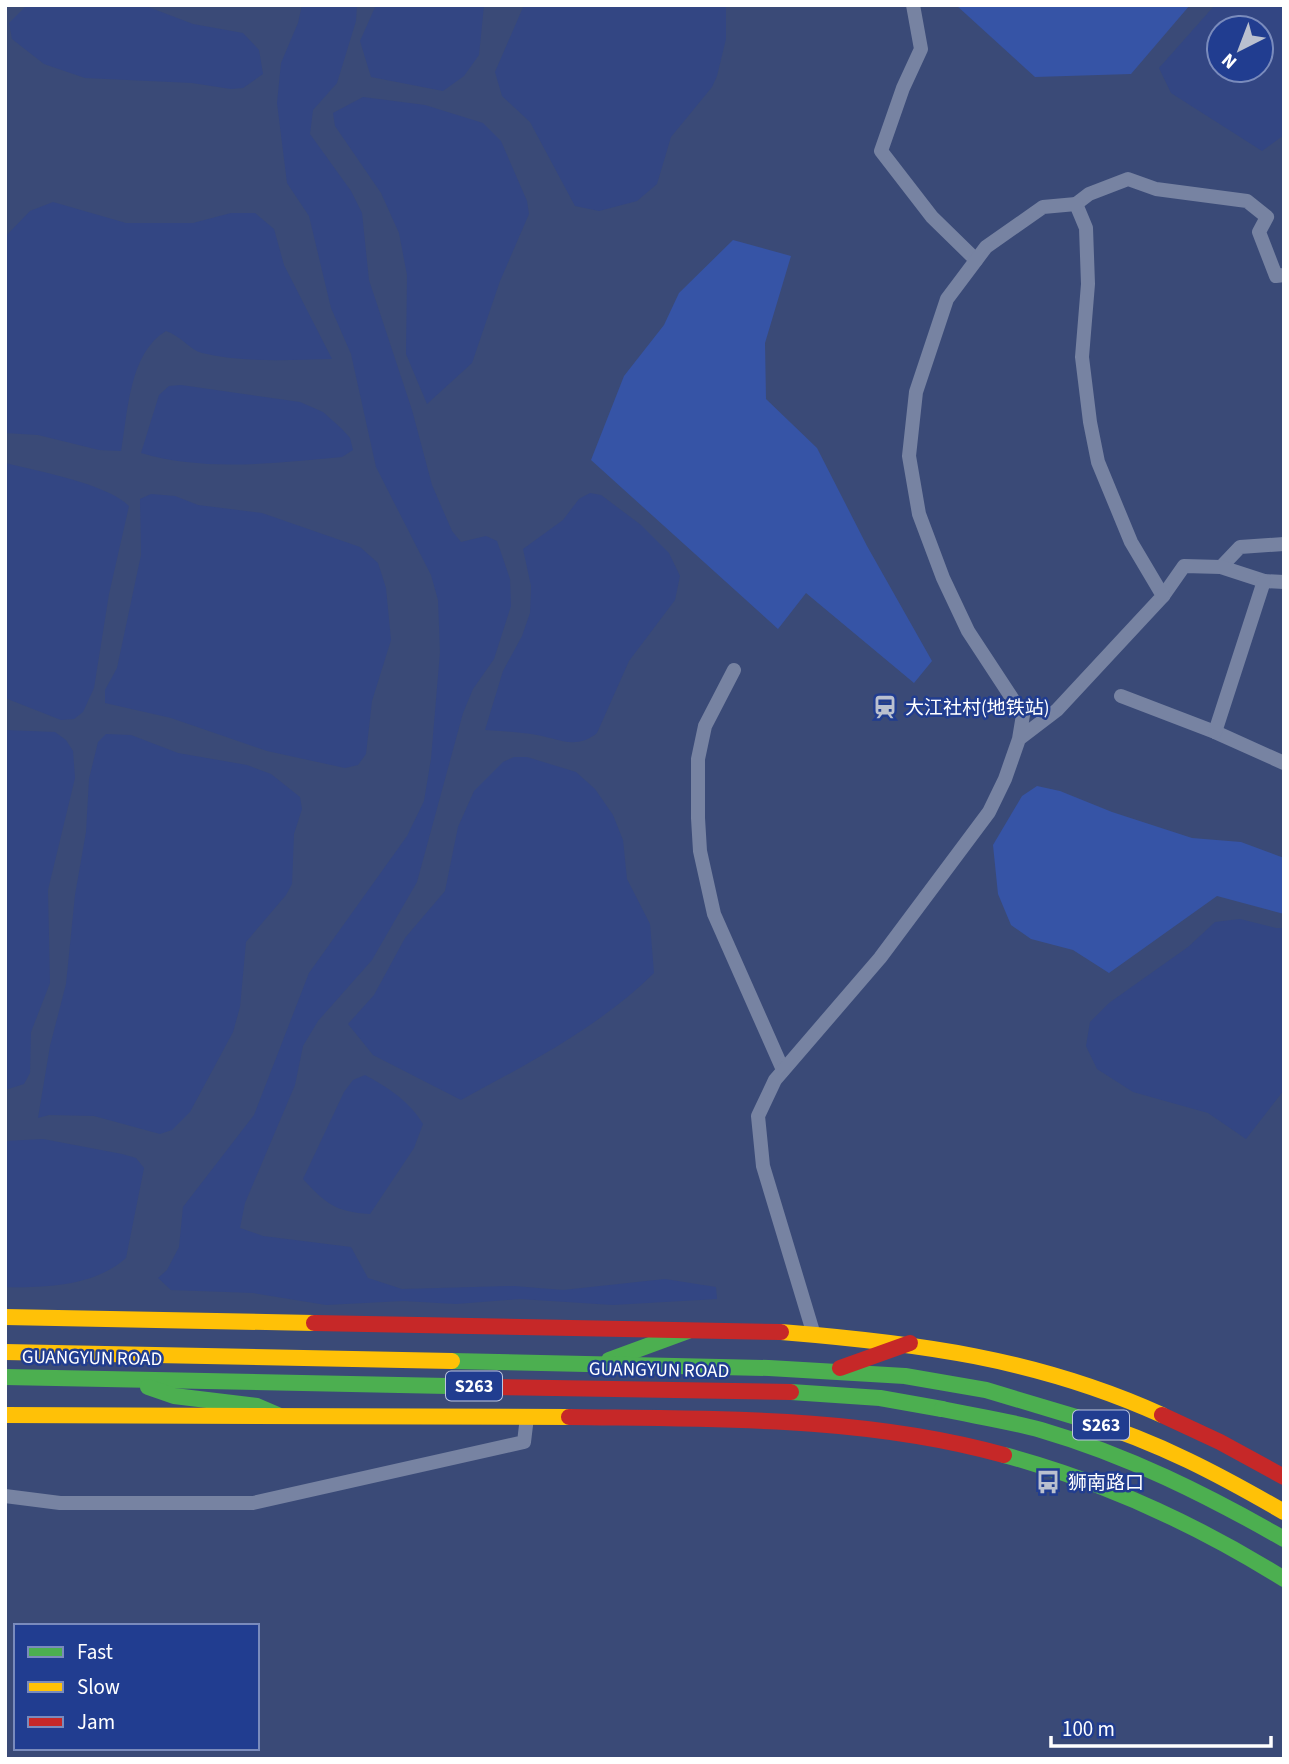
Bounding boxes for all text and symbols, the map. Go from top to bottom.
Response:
north arrow [1205,14,1275,84]
text: N [1216,46,1243,75]
station icon: 大江社村(地铁站) [871,693,899,721]
place label: 大江社村(地铁站) [905,695,1050,722]
street label: GUANGYUN ROAD [22,1344,162,1373]
street label: GUANGYUN ROAD [589,1356,729,1385]
road number: S263 [446,1372,502,1400]
road number: S263 [1073,1410,1129,1440]
bus stop icon: 狮南路口 [1034,1468,1062,1496]
place label: 狮南路口 [1068,1470,1144,1497]
legend [14,1624,259,1750]
text: Fast [77,1637,113,1667]
text: Slow [77,1672,120,1702]
scale bar [1051,1704,1272,1748]
text: Jam [77,1707,115,1737]
text: 100 m [1062,1714,1115,1744]

